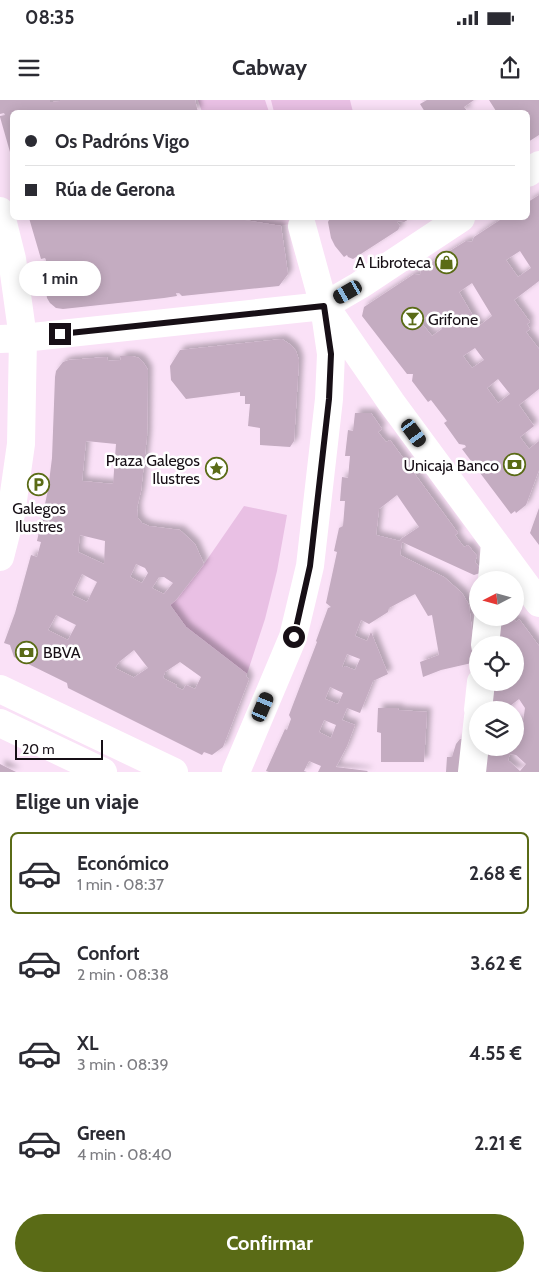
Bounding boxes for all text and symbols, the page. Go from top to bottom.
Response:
text: 08:35 [25,6,75,29]
icon: menu [15,54,43,82]
text: Cabway [232,54,307,81]
icon: share [496,54,524,82]
text: Os Padróns Vigo [55,130,189,153]
text: Rúa de Gerona [55,178,175,201]
shop icon: A Libroteca [435,250,459,274]
place label: A Libroteca [355,253,431,272]
callout: 1 min [19,262,101,296]
text: 1 min [42,269,78,288]
car [331,278,364,306]
bar icon: Grifone [400,307,424,331]
place label: Grifone [428,310,478,329]
route end [49,323,71,345]
car [399,416,428,450]
place label: Praza Galegos Ilustres [106,451,200,488]
bank icon: Unicaja Banco [503,453,527,477]
place label: Unicaja Banco [404,456,499,475]
place icon: Praza Galegos Ilustres [204,457,228,481]
parking icon: Galegos Ilustres [27,472,51,496]
place label: Galegos Ilustres [12,499,66,536]
north arrow [469,571,524,626]
map controls [469,571,524,756]
route start [283,626,305,648]
button: locate [469,636,524,691]
bank icon: BBVA [15,640,39,664]
place label: BBVA [43,643,81,662]
car [250,690,275,724]
button: layers [469,701,524,756]
scale bar [15,737,102,760]
text: 20 m [22,740,55,758]
text: Elige un viaje [15,788,139,815]
icon: car [17,851,62,896]
text: Económico [77,852,169,875]
text: 2.68 € [469,862,522,885]
text: 1 min · 08:37 [77,875,164,894]
icon: car [17,941,62,986]
text: Confort [77,942,140,965]
text: 3.62 € [470,952,522,975]
text: 2 min · 08:38 [77,965,169,984]
icon: car [17,1031,62,1076]
text: XL [77,1032,98,1055]
text: 4.55 € [469,1042,522,1065]
text: 3 min · 08:39 [77,1055,169,1074]
icon: car [17,1121,62,1166]
text: Green [77,1122,126,1145]
text: 2.21 € [474,1132,522,1155]
text: 4 min · 08:40 [77,1145,172,1164]
button: Confirmar [15,1214,524,1272]

